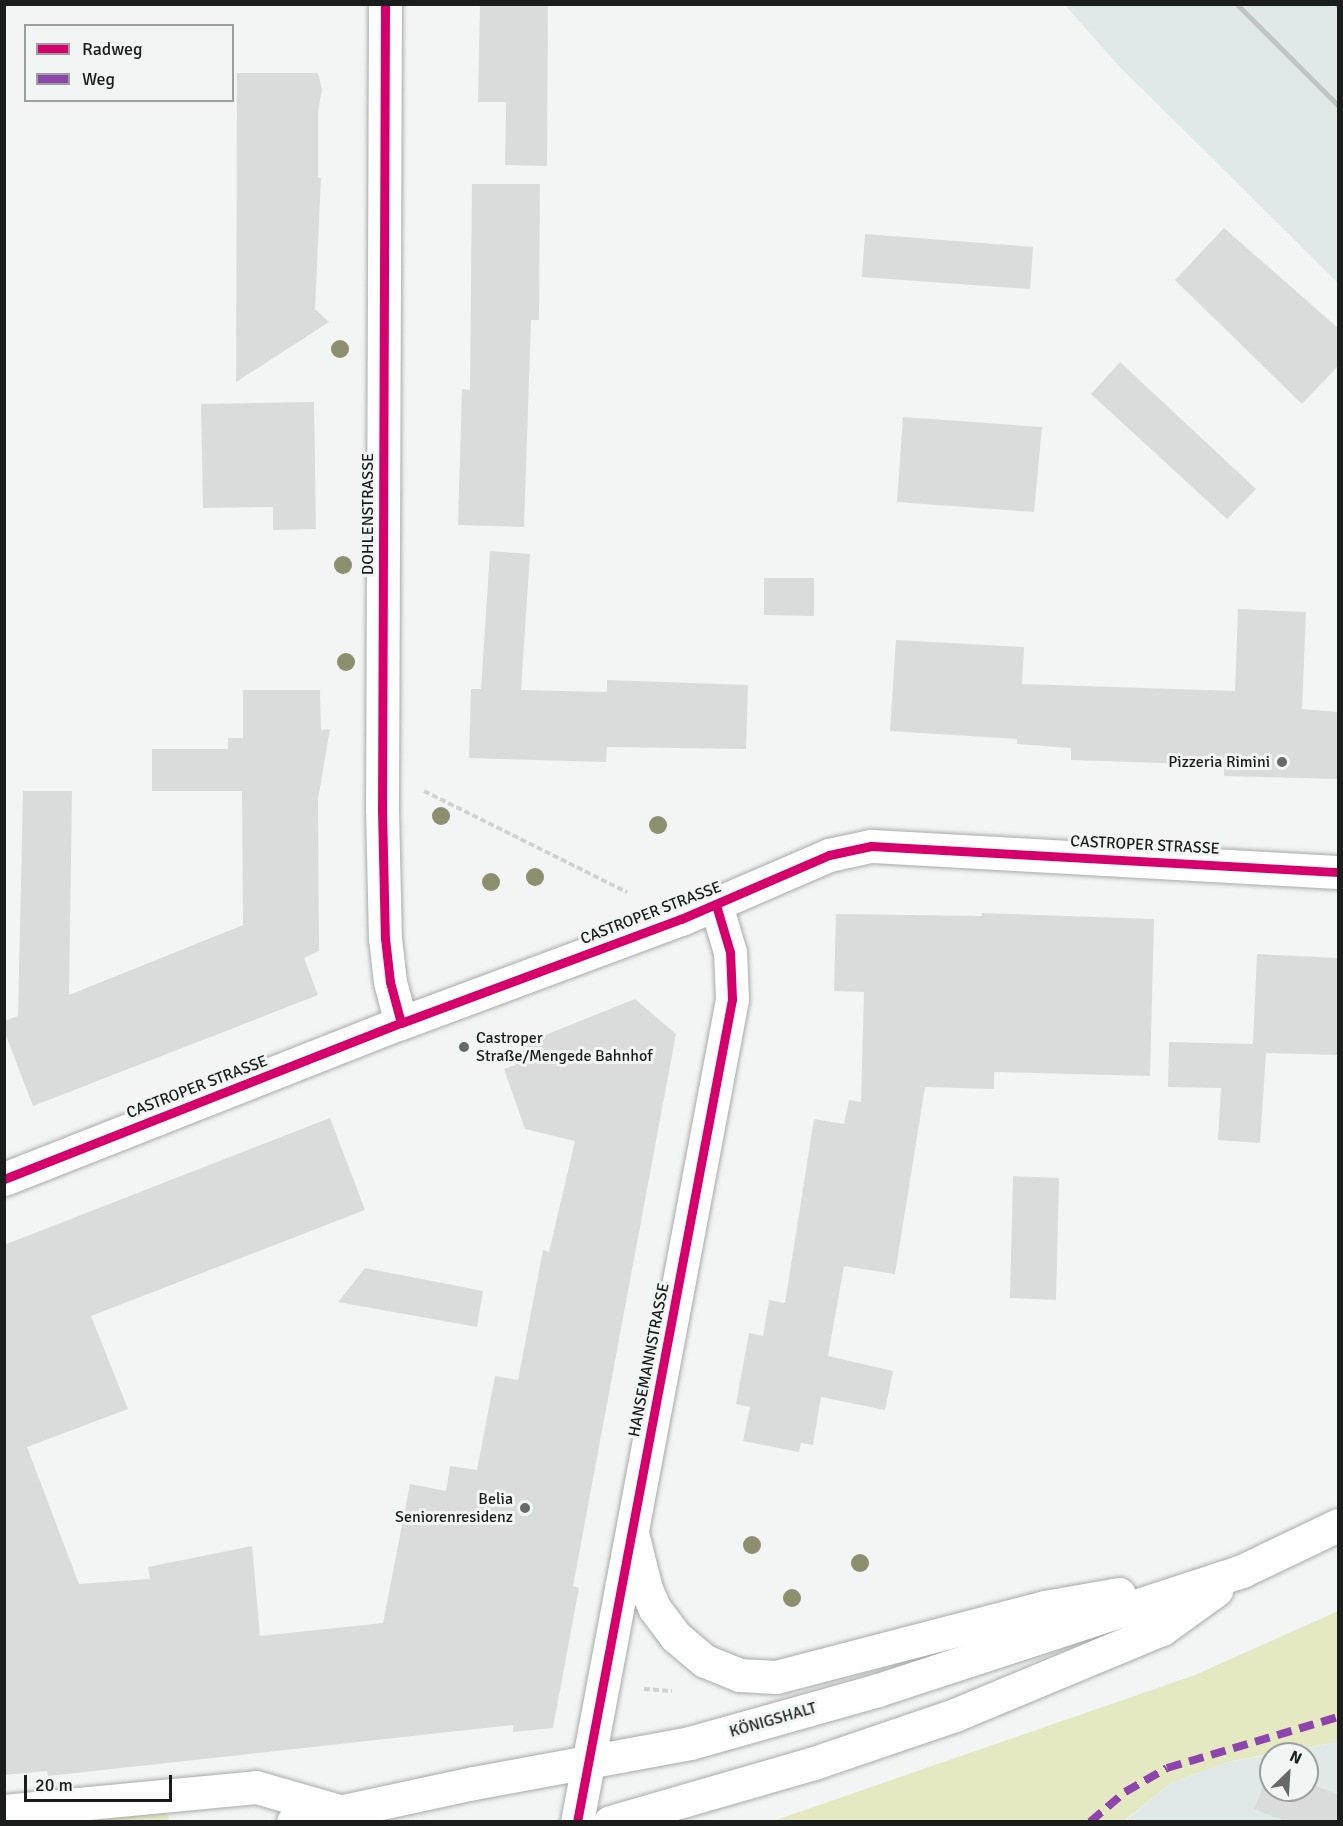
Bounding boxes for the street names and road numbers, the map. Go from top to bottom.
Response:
street label: DOHLENSTRASSE [358,453,378,575]
street label: CASTROPER STRASSE [1070,832,1220,858]
street label: CASTROPER STRASSE [578,877,724,949]
street label: CASTROPER STRASSE [124,1051,270,1123]
street label: HANSEMANNSTRASSE [625,1281,673,1439]
street label: KÖNIGSHALT [727,1698,819,1742]

